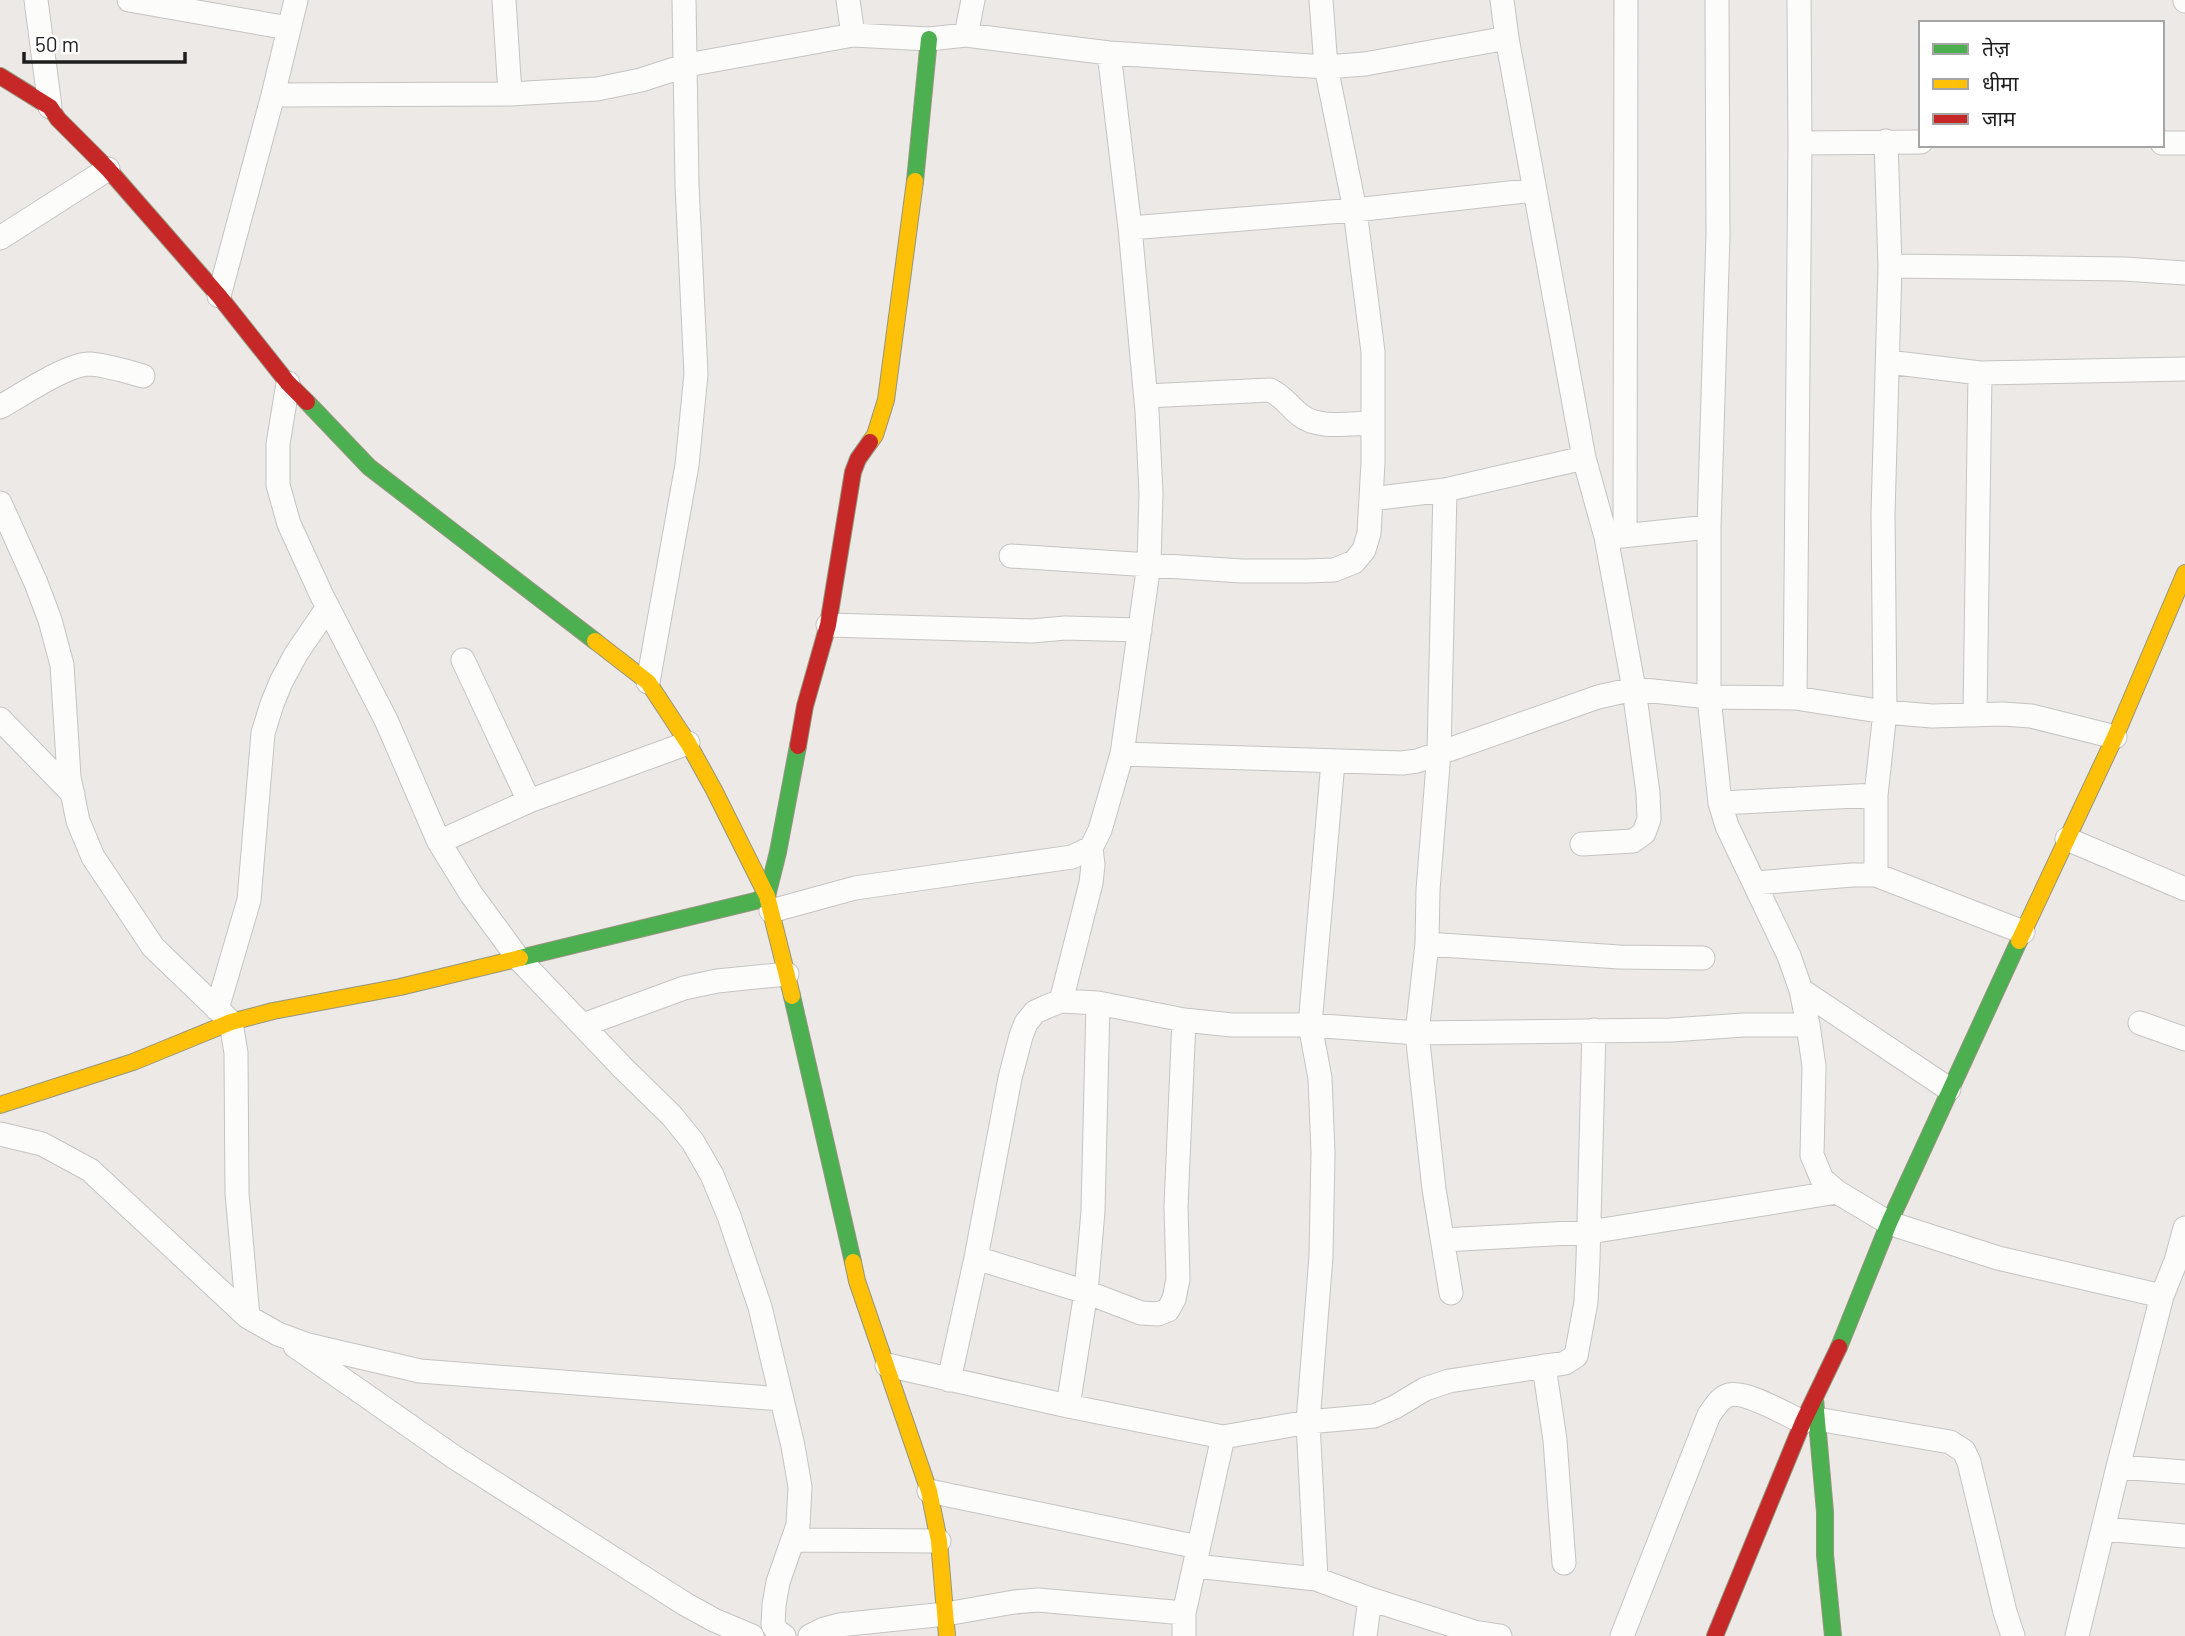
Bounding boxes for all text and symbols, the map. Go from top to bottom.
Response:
scale bar [24,21,186,65]
legend [1919,21,2164,147]
text: 50 m [35,31,79,56]
text: तेज़ [1982,35,2010,60]
text: धीमा [1982,70,2019,95]
text: जाम [1982,105,2016,130]

